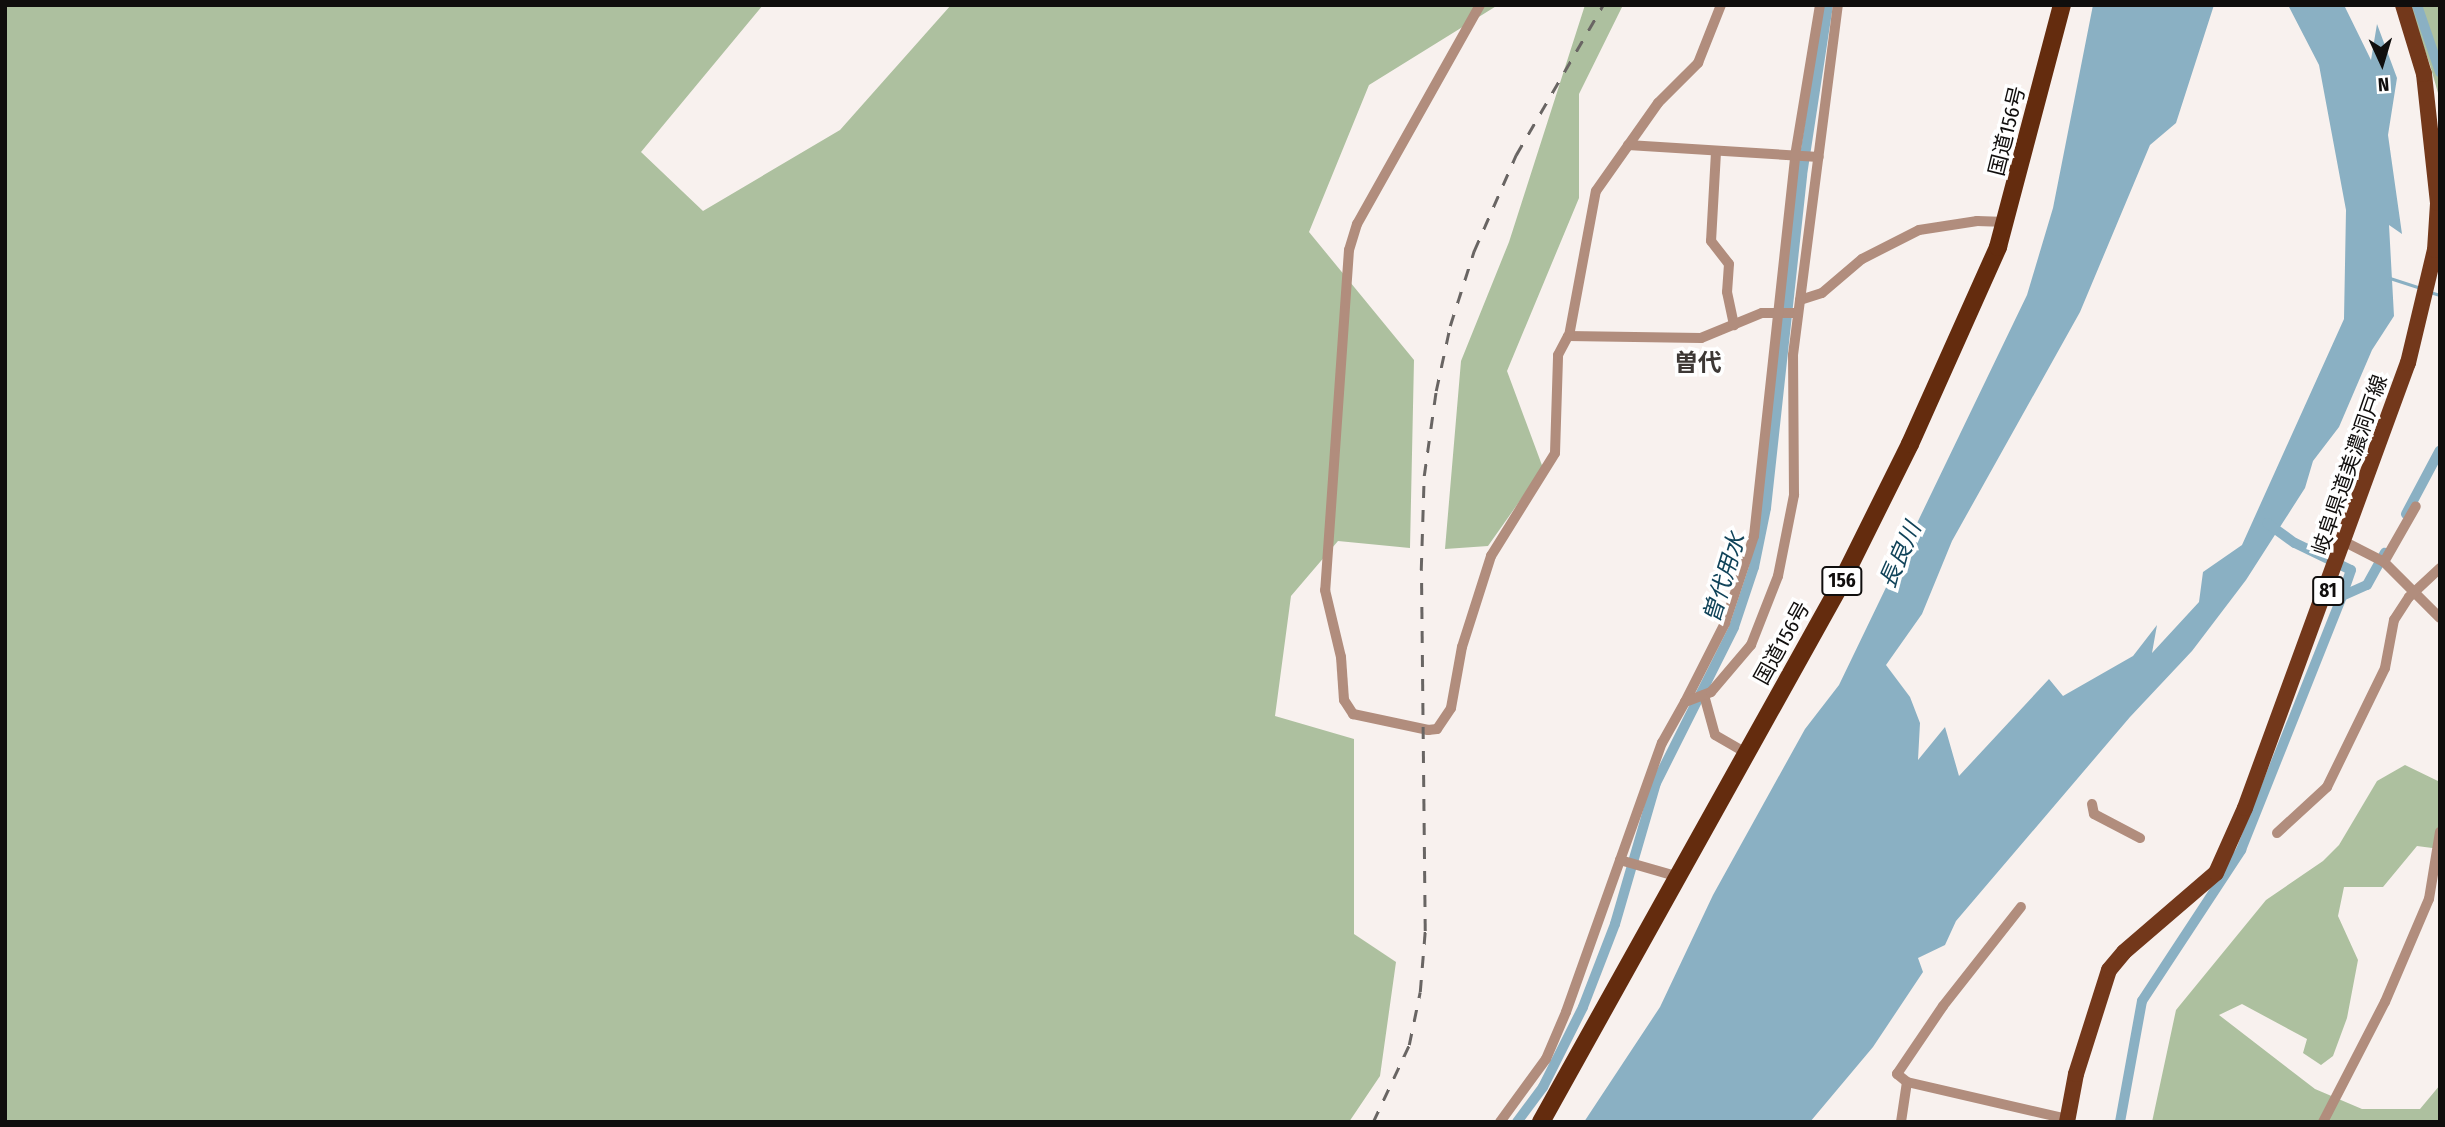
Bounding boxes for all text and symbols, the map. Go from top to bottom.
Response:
north arrow [2347,28,2417,98]
text: N [2377,73,2390,96]
street label: 国道156号 [1984,84,2030,178]
district label: 曽代 [1674,350,1722,378]
street label: 岐阜県道美濃洞戸線 [2307,372,2393,558]
water label: 長良川 [1873,518,1927,592]
water label: 曽代用水 [1697,530,1751,626]
road number: 156 [1821,566,1863,596]
road number: 81 [2310,576,2346,606]
street label: 国道156号 [1749,597,1815,689]

